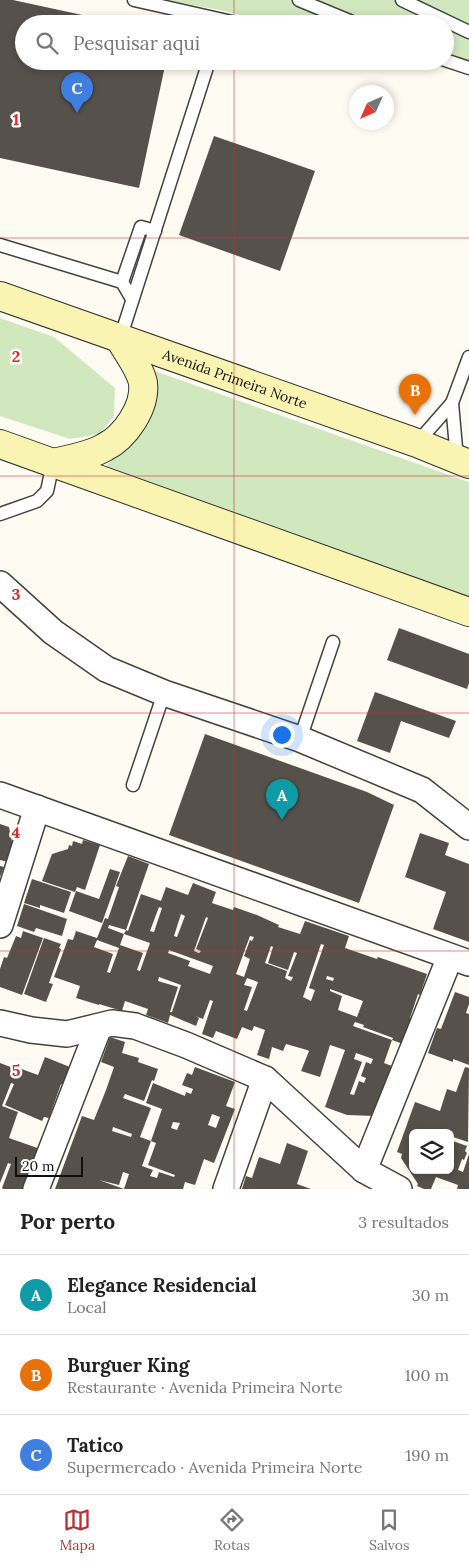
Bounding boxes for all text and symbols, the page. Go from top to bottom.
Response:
search box [15,15,454,70]
icon: search [33,29,61,57]
text: Pesquisar aqui [73,31,200,55]
pin: C [61,72,93,113]
north arrow [349,85,394,130]
text: 1 [13,109,19,129]
street label: Avenida Primeira Norte [159,345,310,413]
text: 2 [12,346,20,366]
pin: B [399,374,431,415]
text: 3 [12,584,21,604]
your location [269,722,295,748]
pin: A [266,779,298,820]
text: 4 [12,822,21,842]
text: 5 [12,1060,21,1080]
map controls [409,1129,454,1174]
button: layers [409,1129,454,1174]
scale bar [15,1154,82,1177]
text: 20 m [22,1157,54,1175]
text: Por perto [20,1208,115,1235]
text: 3 resultados [358,1212,449,1232]
text: Elegance Residencial [67,1273,257,1297]
text: A [31,1285,41,1305]
text: 30 m [412,1285,449,1305]
text: Local [67,1297,107,1317]
text: Burguer King [67,1353,189,1377]
text: B [31,1365,41,1385]
text: 100 m [405,1365,449,1385]
text: Restaurante · Avenida Primeira Norte [67,1377,343,1397]
text: Tatico [67,1433,123,1457]
text: C [30,1445,42,1465]
text: 190 m [405,1445,449,1465]
text: Supermercado · Avenida Primeira Norte [67,1457,362,1477]
tab: Mapa [59,1506,95,1554]
tab: Rotas [214,1506,250,1554]
tab: Salvos [369,1506,410,1554]

